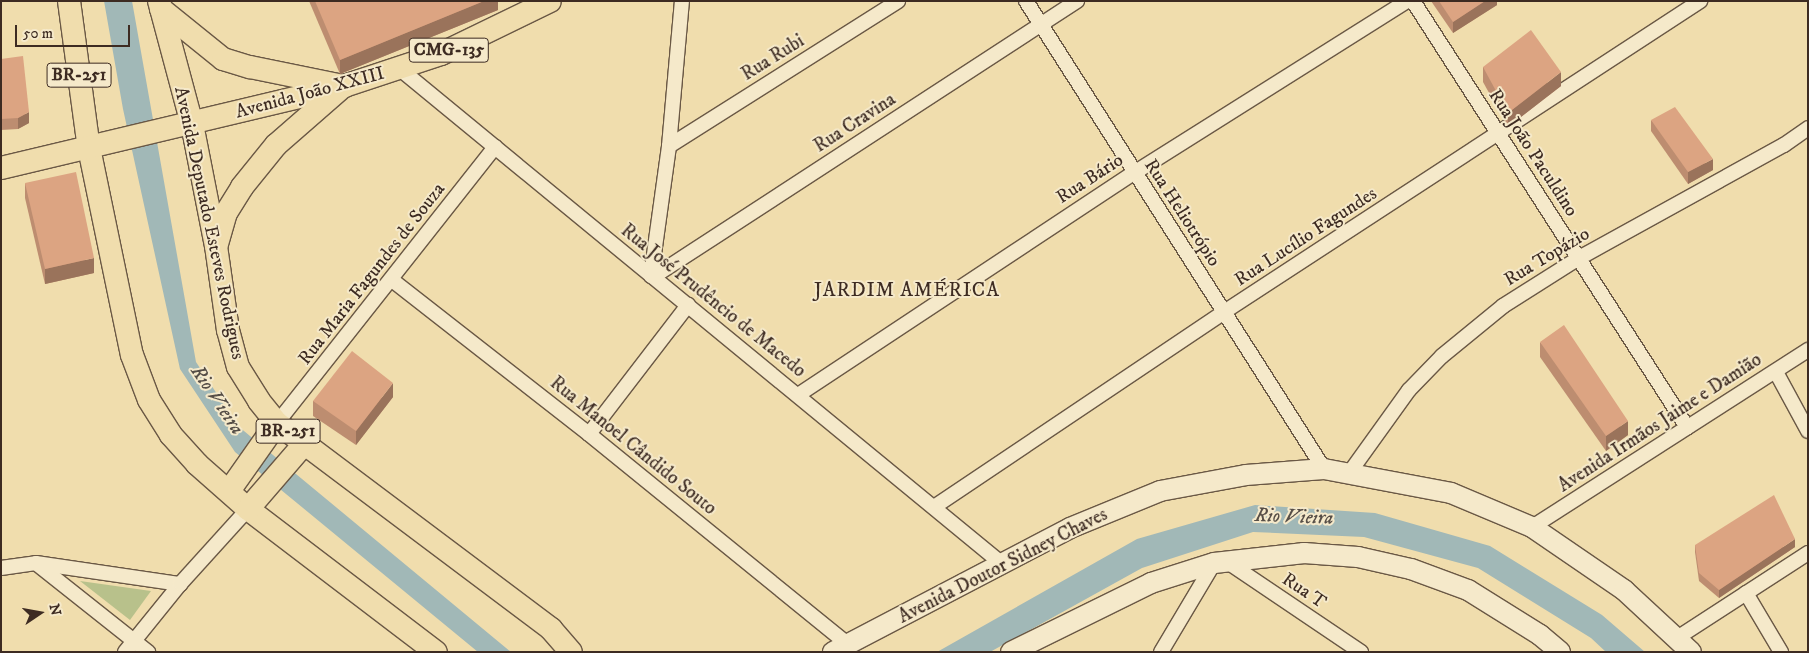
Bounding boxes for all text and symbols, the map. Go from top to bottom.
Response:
scale bar [18,15,132,47]
text: 50 m [23,24,53,43]
street label: Rua Rubi [737,30,809,86]
road number: CMG-135 [408,34,490,66]
road number: BR-251 [46,60,112,90]
street label: Avenida João XXIII [233,62,387,124]
street label: Avenida Deputado Esteves Rodrigues [169,85,249,361]
street label: Rua João Paculdino [1483,85,1583,221]
street label: Rua Cravina [810,88,900,158]
street label: Rua Bário [1052,149,1128,209]
street label: Rua Heliotrópio [1139,155,1225,271]
street label: Rua Maria Fagundes de Souza [294,178,450,370]
street label: Rua Lucílio Fagundes [1231,183,1381,291]
street label: Rua José Prudêncio de Macedo [616,219,810,383]
street label: Rua Topázio [1500,223,1594,291]
district label: JARDIM AMÉRICA [812,278,1002,302]
street label: Avenida Irmãos Jaime e Damião [1554,349,1766,497]
water label: Rio Vieira [185,361,249,439]
street label: Rua Manoel Cândido Souto [545,372,721,520]
road number: BR-251 [256,416,320,446]
street label: Avenida Doutor Sidney Chaves [895,503,1111,629]
water label: Rio Vieira [1254,504,1334,530]
street label: Rua T [1278,568,1330,614]
north arrow [15,588,65,638]
text: N [45,602,65,617]

